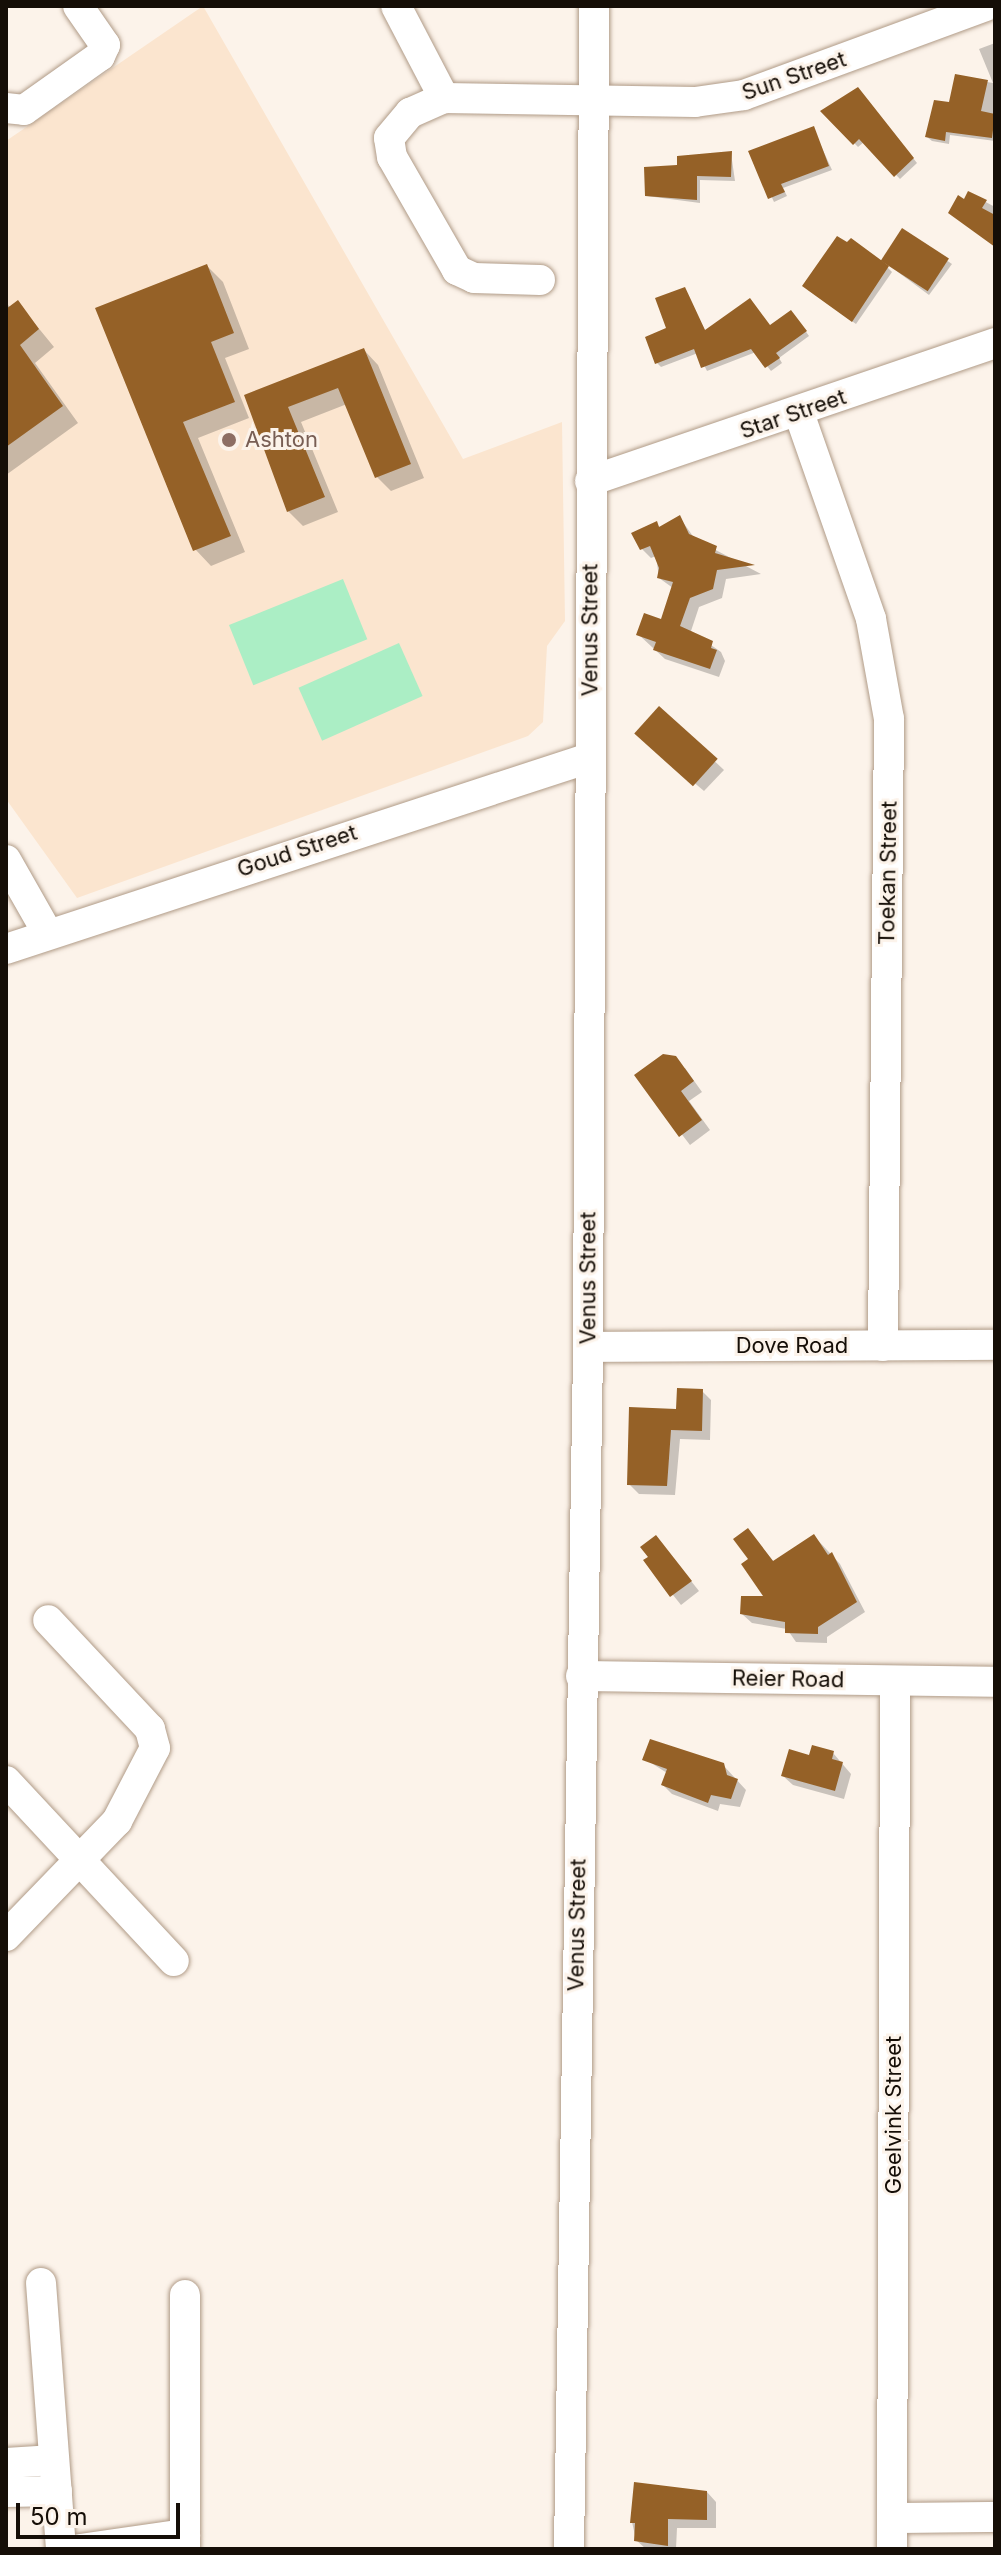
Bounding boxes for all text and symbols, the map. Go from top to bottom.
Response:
street label: Sun Street [738,46,850,106]
street label: Star Street [737,384,849,444]
place label: Ashton [245,427,318,453]
marker: Ashton [220,431,238,449]
street label: Venus Street [577,564,603,696]
street label: Toekan Street [874,801,902,945]
street label: Goud Street [234,819,360,883]
street label: Venus Street [575,1212,601,1344]
street label: Dove Road [736,1333,848,1359]
street label: Reier Road [732,1665,844,1693]
street label: Venus Street [563,1858,591,1992]
street label: Geelvink Street [881,2036,907,2194]
scale bar [20,2487,184,2537]
text: 50 m [30,2502,88,2531]

